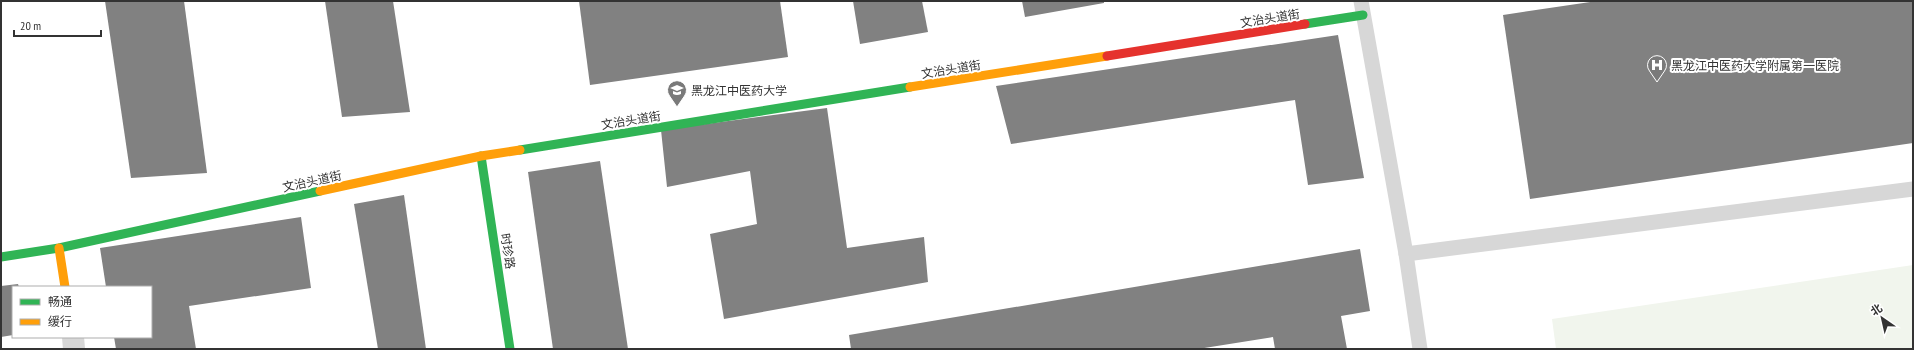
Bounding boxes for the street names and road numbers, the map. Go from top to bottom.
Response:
street label: 文治头道街 [1239,6,1301,30]
street label: 文治头道街 [920,57,982,81]
street label: 文治头道街 [600,108,662,132]
street label: 文治头道街 [281,167,343,195]
street label: 时珍路 [498,232,518,270]

